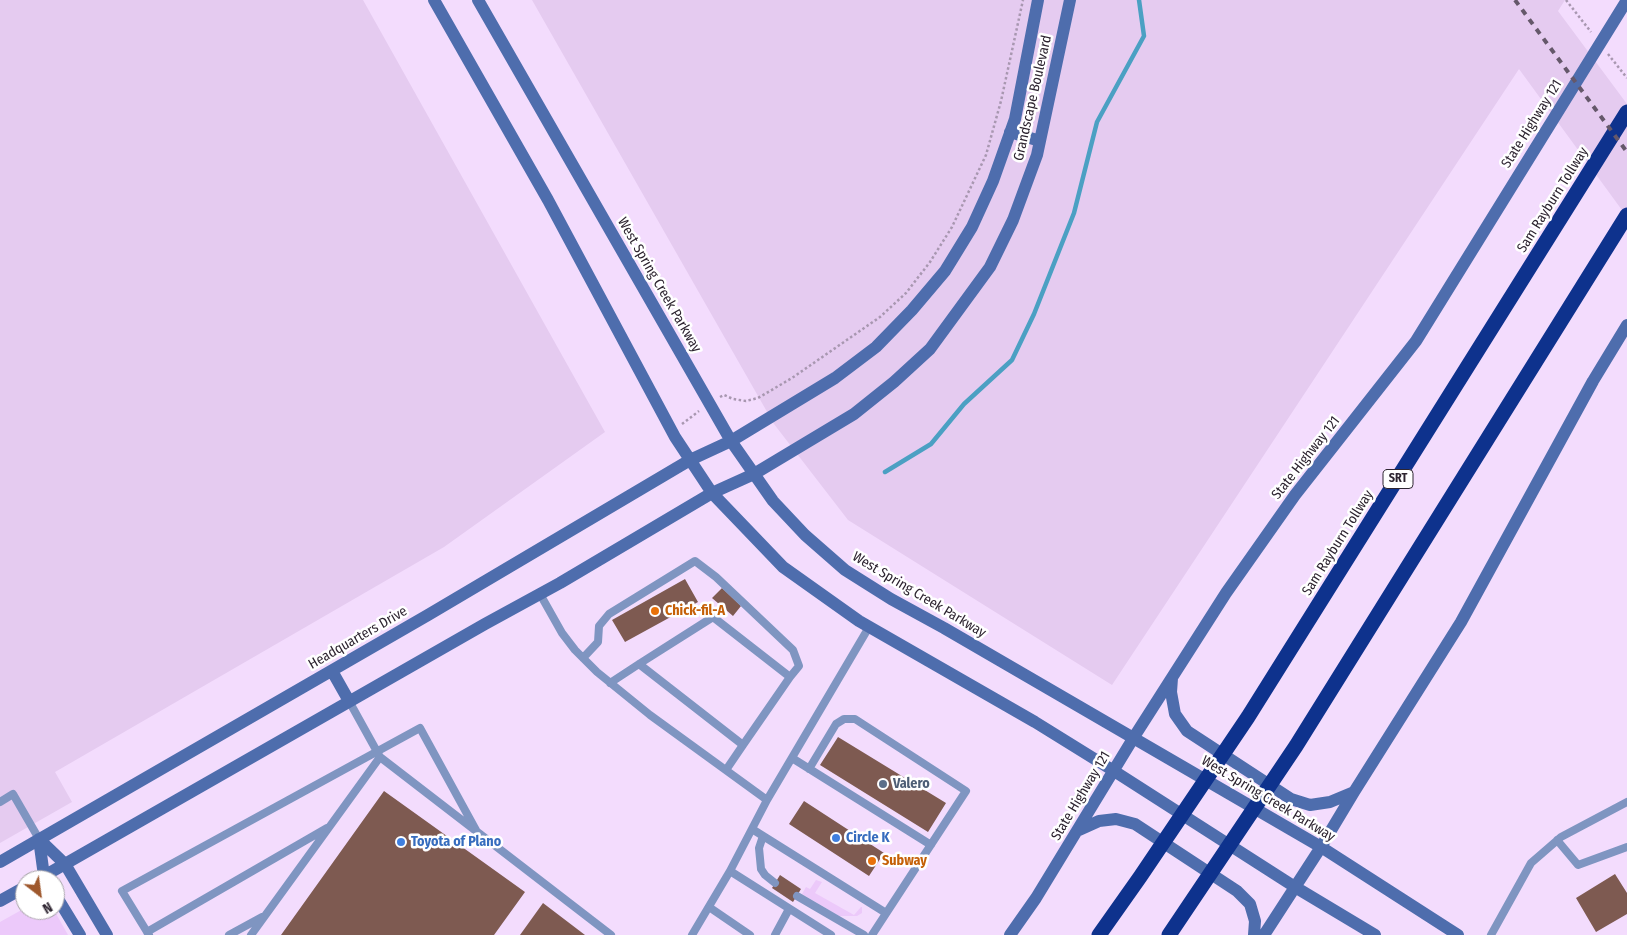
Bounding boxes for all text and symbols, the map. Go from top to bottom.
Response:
street label: Grandscape Boulevard [1010,34,1056,162]
street label: State Highway 121 [1498,77,1566,171]
street label: Sam Rayburn Tollway [1514,144,1592,256]
street label: West Spring Creek Parkway [613,215,705,355]
street label: State Highway 121 [1268,413,1344,503]
road number: SRT [1383,469,1413,488]
street label: Sam Rayburn Tollway [1299,487,1377,599]
street label: West Spring Creek Parkway [849,548,989,642]
street label: Headquarters Drive [306,603,410,673]
place label: Chick-fil-A [665,603,725,619]
marker: Chick-fil-A [649,605,661,617]
street label: State Highway 121 [1048,748,1114,844]
street label: West Spring Creek Parkway [1198,752,1338,846]
place label: Valero [893,776,930,792]
marker: Valero [877,778,889,790]
place label: Circle K [846,830,890,846]
marker: Circle K [830,832,842,844]
place label: Toyota of Plano [411,834,501,850]
marker: Toyota of Plano [395,836,407,848]
place label: Subway [882,853,927,869]
marker: Subway [866,855,878,867]
north arrow [15,870,65,920]
text: N [39,898,55,917]

